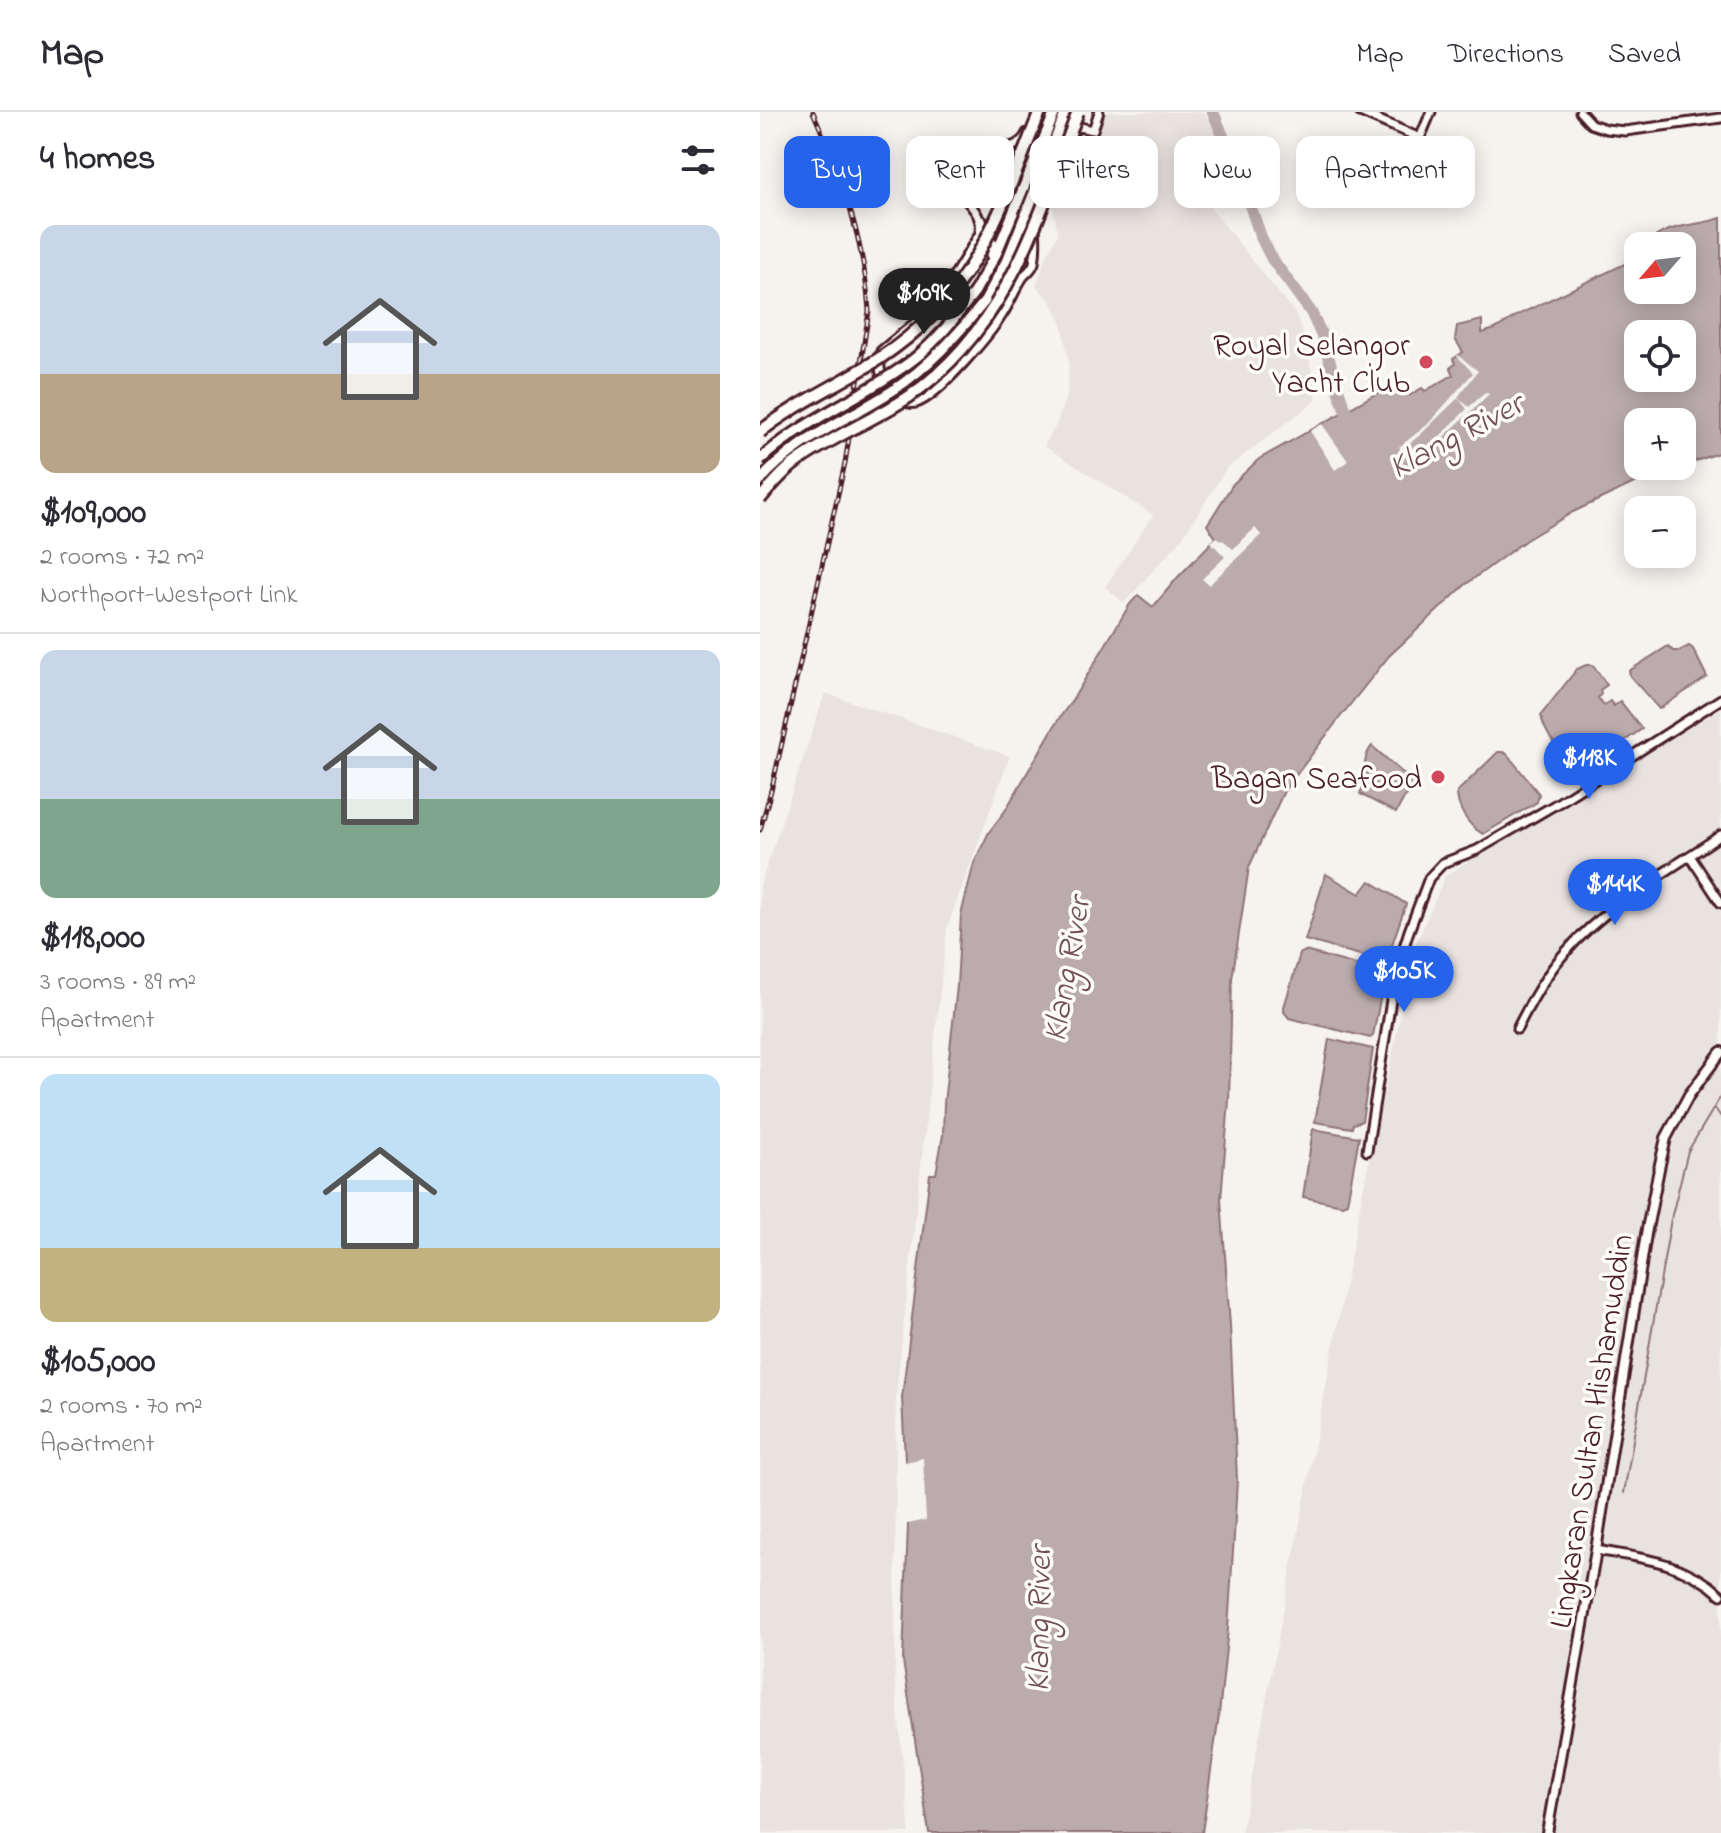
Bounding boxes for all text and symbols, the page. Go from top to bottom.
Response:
text: Map [40,27,104,83]
text: Map [1356,35,1404,76]
text: Directions [1448,35,1564,76]
text: Saved [1608,35,1681,76]
text: 4 homes [40,135,155,185]
chip: Buy [784,136,890,208]
chip: Rent [906,136,1014,208]
chip: Filters [1030,136,1158,208]
chip: New [1174,136,1280,208]
chip: Apartment [1296,136,1475,208]
icon: filters [676,138,720,182]
north arrow [1624,232,1696,304]
map controls [1624,232,1696,568]
pin: $109K [868,268,980,336]
text: $109K [896,275,952,313]
icon: home [308,277,452,421]
button: locate [1624,320,1696,392]
place label: Royal Selangor Yacht Club [1213,324,1410,408]
marker: Royal Selangor Yacht Club [1417,353,1435,371]
water label: Klang River [1381,379,1537,494]
button: + [1624,408,1696,480]
text: $109,000 [40,489,146,539]
button: − [1624,496,1696,568]
text: 2 rooms · 72 m² [40,539,205,577]
text: Northport-Westport Link [40,577,298,615]
icon: home [308,702,452,846]
pin: $118K [1533,733,1645,801]
text: $118K [1562,740,1616,778]
place label: Bagan Seafood [1210,757,1422,804]
marker: Bagan Seafood [1429,768,1447,786]
pin: $144K [1559,859,1671,927]
text: $144K [1586,866,1644,904]
water label: Klang River [1032,889,1107,1046]
text: $118,000 [40,914,145,964]
pin: $105K [1348,946,1460,1014]
text: $105K [1373,953,1435,991]
text: 3 rooms · 89 m² [40,964,196,1002]
text: Apartment [40,1002,154,1040]
icon: home [308,1126,452,1270]
street label: Lingkaran Sultan Hishamuddin [1539,1231,1648,1632]
text: $105,000 [40,1338,155,1388]
text: 2 rooms · 70 m² [40,1388,203,1426]
text: Apartment [40,1426,154,1464]
water label: Klang River [1015,1541,1067,1692]

